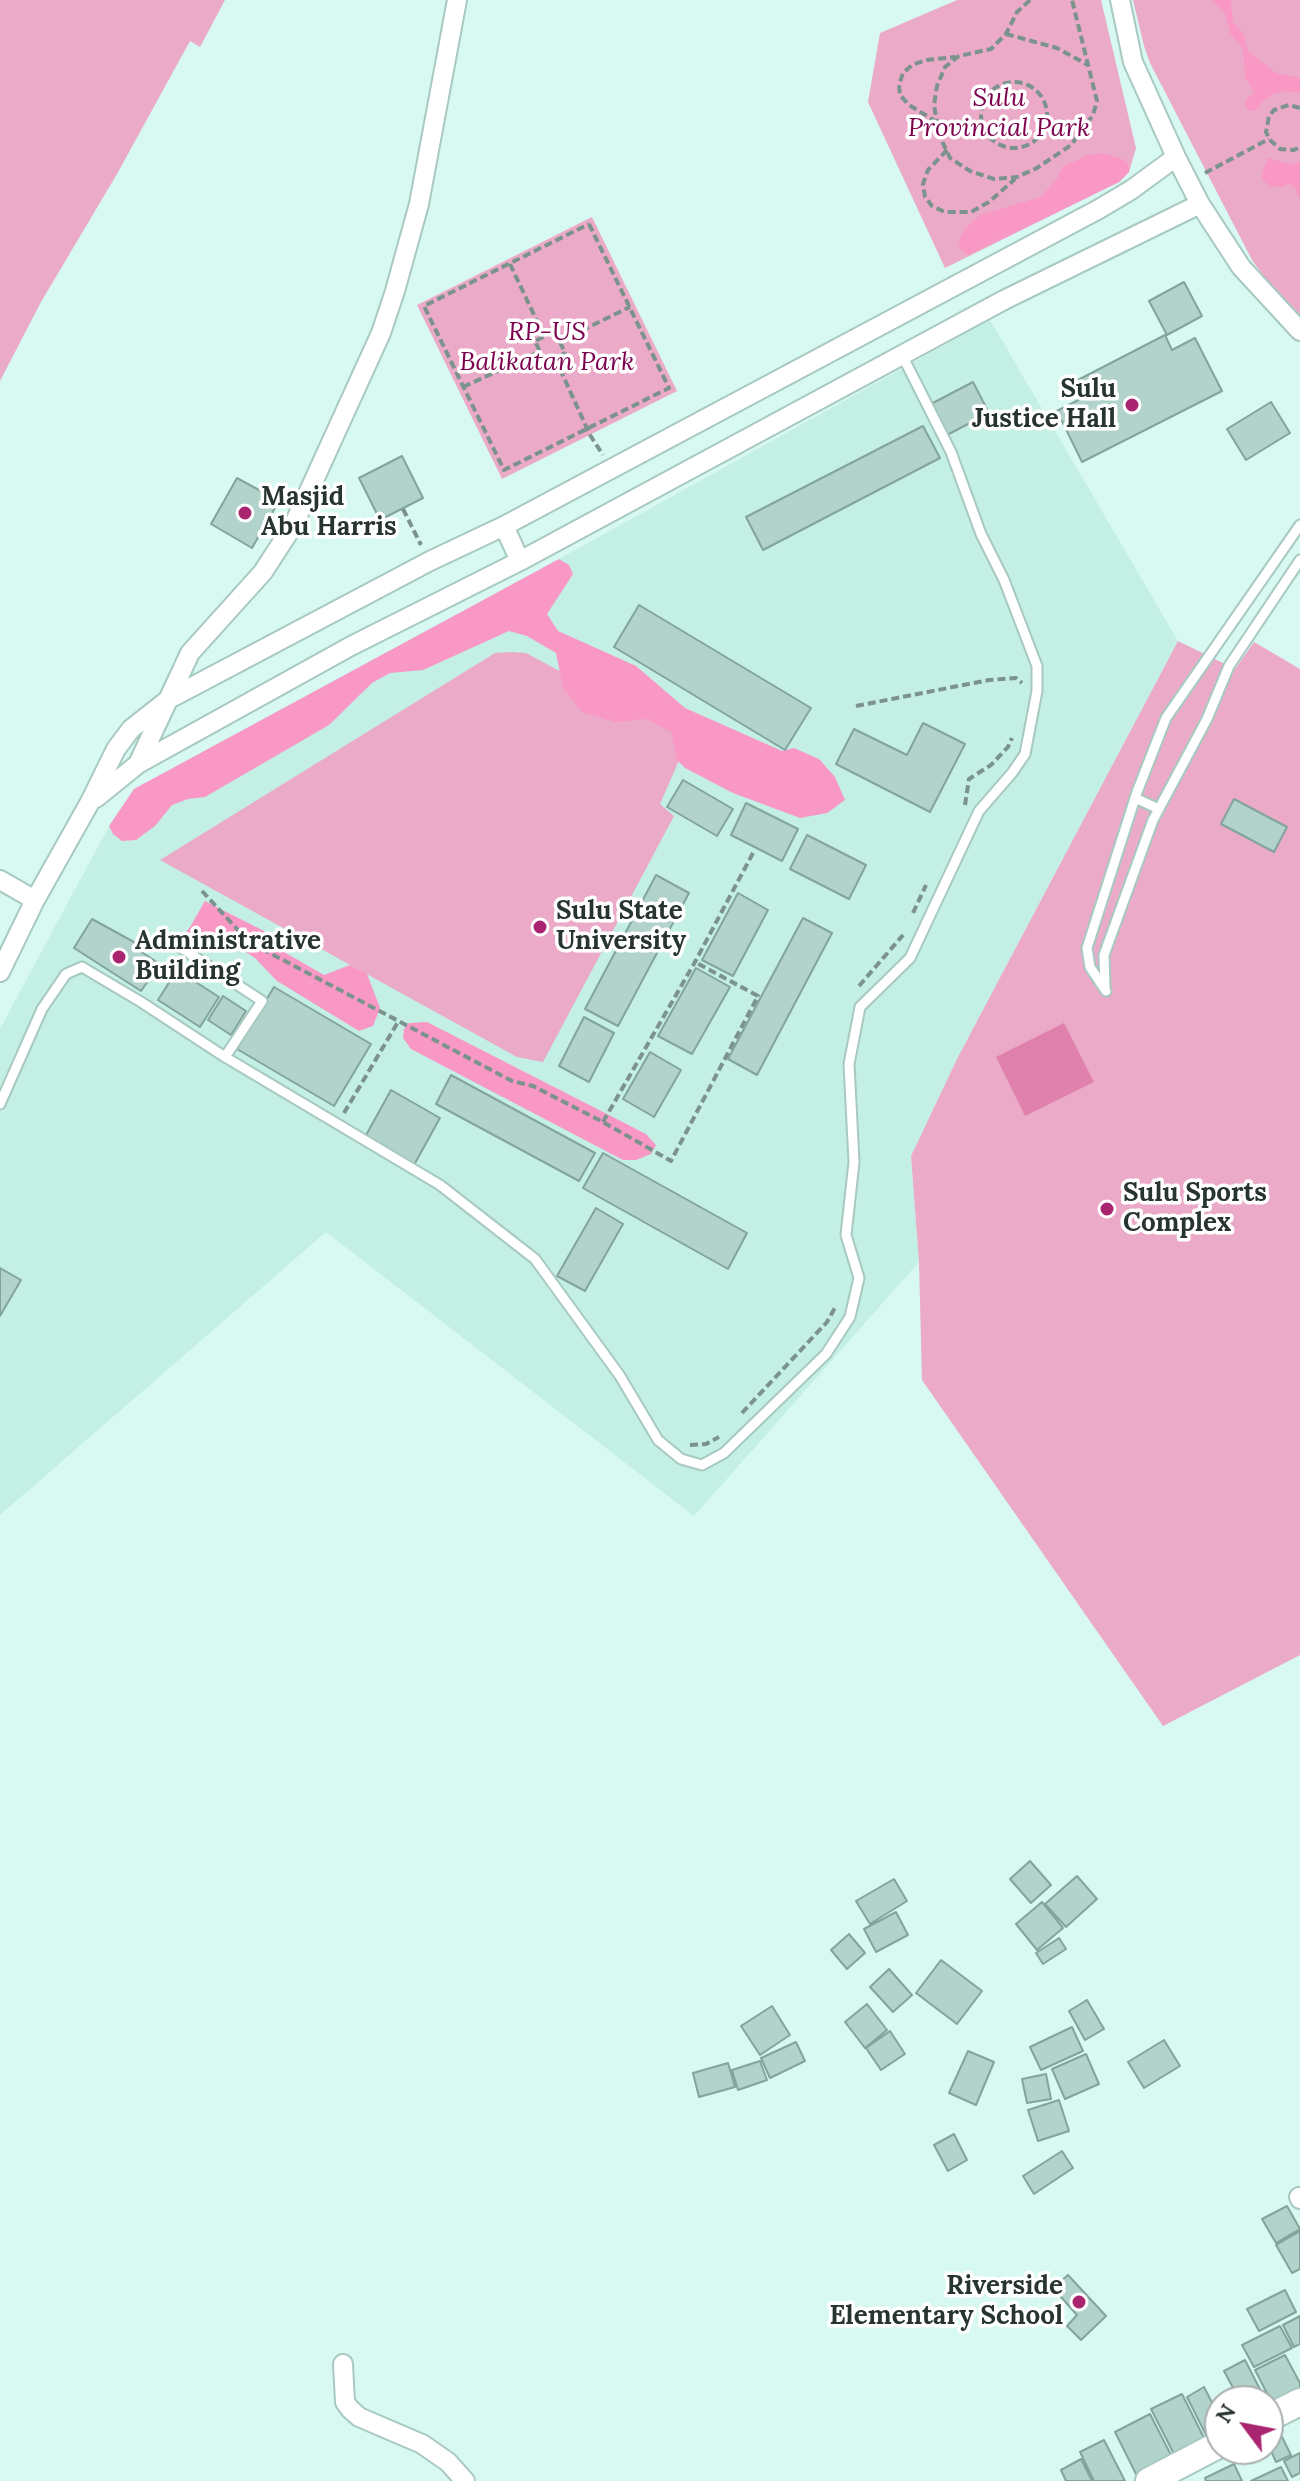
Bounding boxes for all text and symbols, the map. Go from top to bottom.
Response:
park label: Sulu Provincial Park [908,83,1090,144]
park label: RP-US Balikatan Park [460,317,634,378]
place label: Sulu Justice Hall [972,374,1116,436]
marker: Sulu Justice Hall [1123,396,1141,414]
place label: Masjid Abu Harris [261,482,397,544]
marker: Masjid Abu Harris [236,504,254,522]
place label: Sulu State University [556,896,686,958]
marker: Sulu State University [531,918,549,936]
place label: Administrative Building [135,926,321,988]
marker: Administrative Building [110,948,128,966]
place label: Sulu Sports Complex [1123,1178,1267,1240]
marker: Sulu Sports Complex [1098,1200,1116,1218]
place label: Riverside Elementary School [829,2271,1063,2332]
marker: Riverside Elementary School [1070,2293,1088,2311]
north arrow [1204,2385,1284,2465]
text: N [1209,2399,1242,2428]

